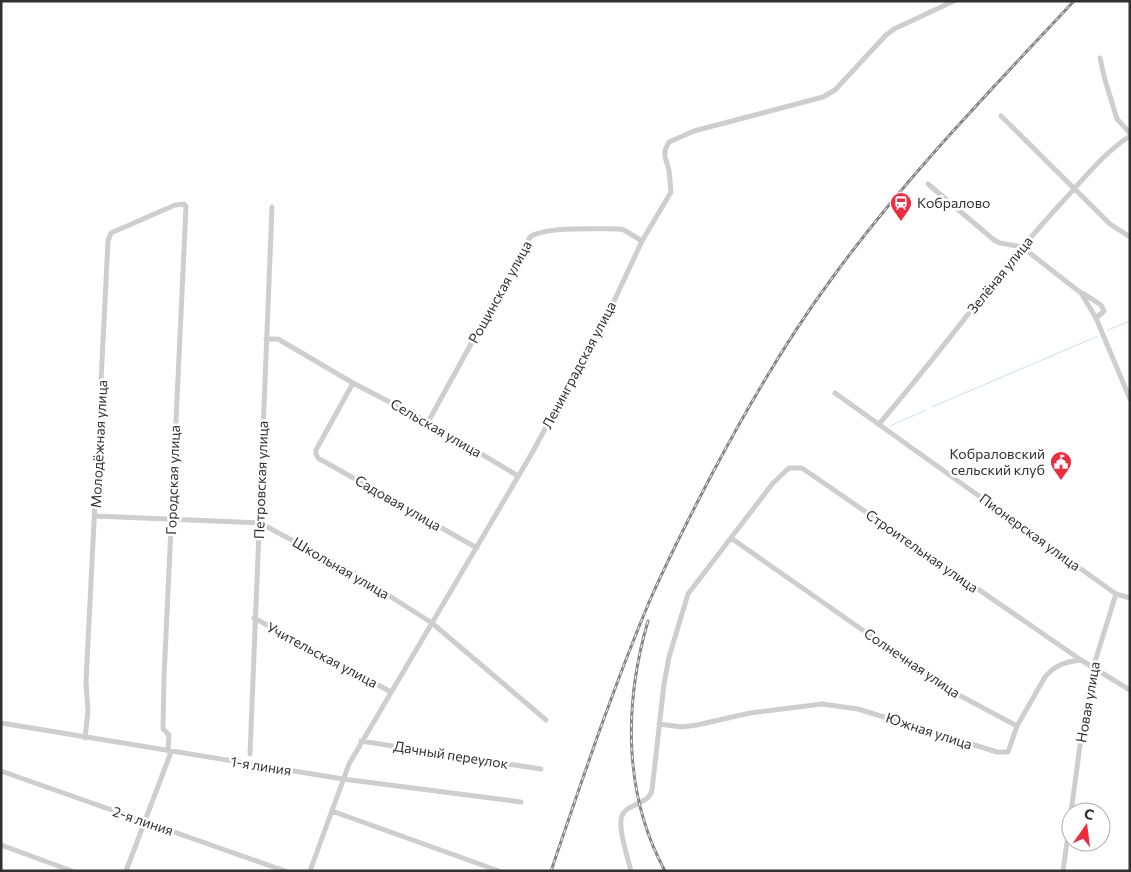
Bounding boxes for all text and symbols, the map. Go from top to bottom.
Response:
station icon: Кобралово [889,191,913,222]
place label: Кобралово [917,194,990,211]
street label: Зелёная улица [963,233,1036,317]
street label: Рощинская улица [464,237,535,346]
street label: Ленинградская улица [538,298,619,431]
street label: Молодёжная улица [87,379,110,508]
street label: Сельская улица [388,395,485,460]
street label: Петровская улица [250,421,271,539]
street label: Городская улица [162,425,183,535]
place label: Кобраловский сельский клуб [949,445,1045,478]
public building icon: Кобраловский сельский клуб [1049,450,1073,481]
street label: Садовая улица [352,471,444,534]
street label: Пионерская улица [977,489,1084,574]
street label: Строительная улица [863,505,982,596]
street label: Школьная улица [290,533,393,602]
street label: Учительская улица [264,618,381,691]
street label: Солнечная улица [861,624,964,701]
street label: Новая улица [1072,660,1103,744]
street label: Южная улица [884,709,975,752]
street label: Дачный переулок [392,737,510,772]
street label: 1-я линия [229,752,293,779]
street label: 2-я линия [111,802,176,839]
north arrow [1061,802,1111,852]
text: С [1083,804,1096,823]

